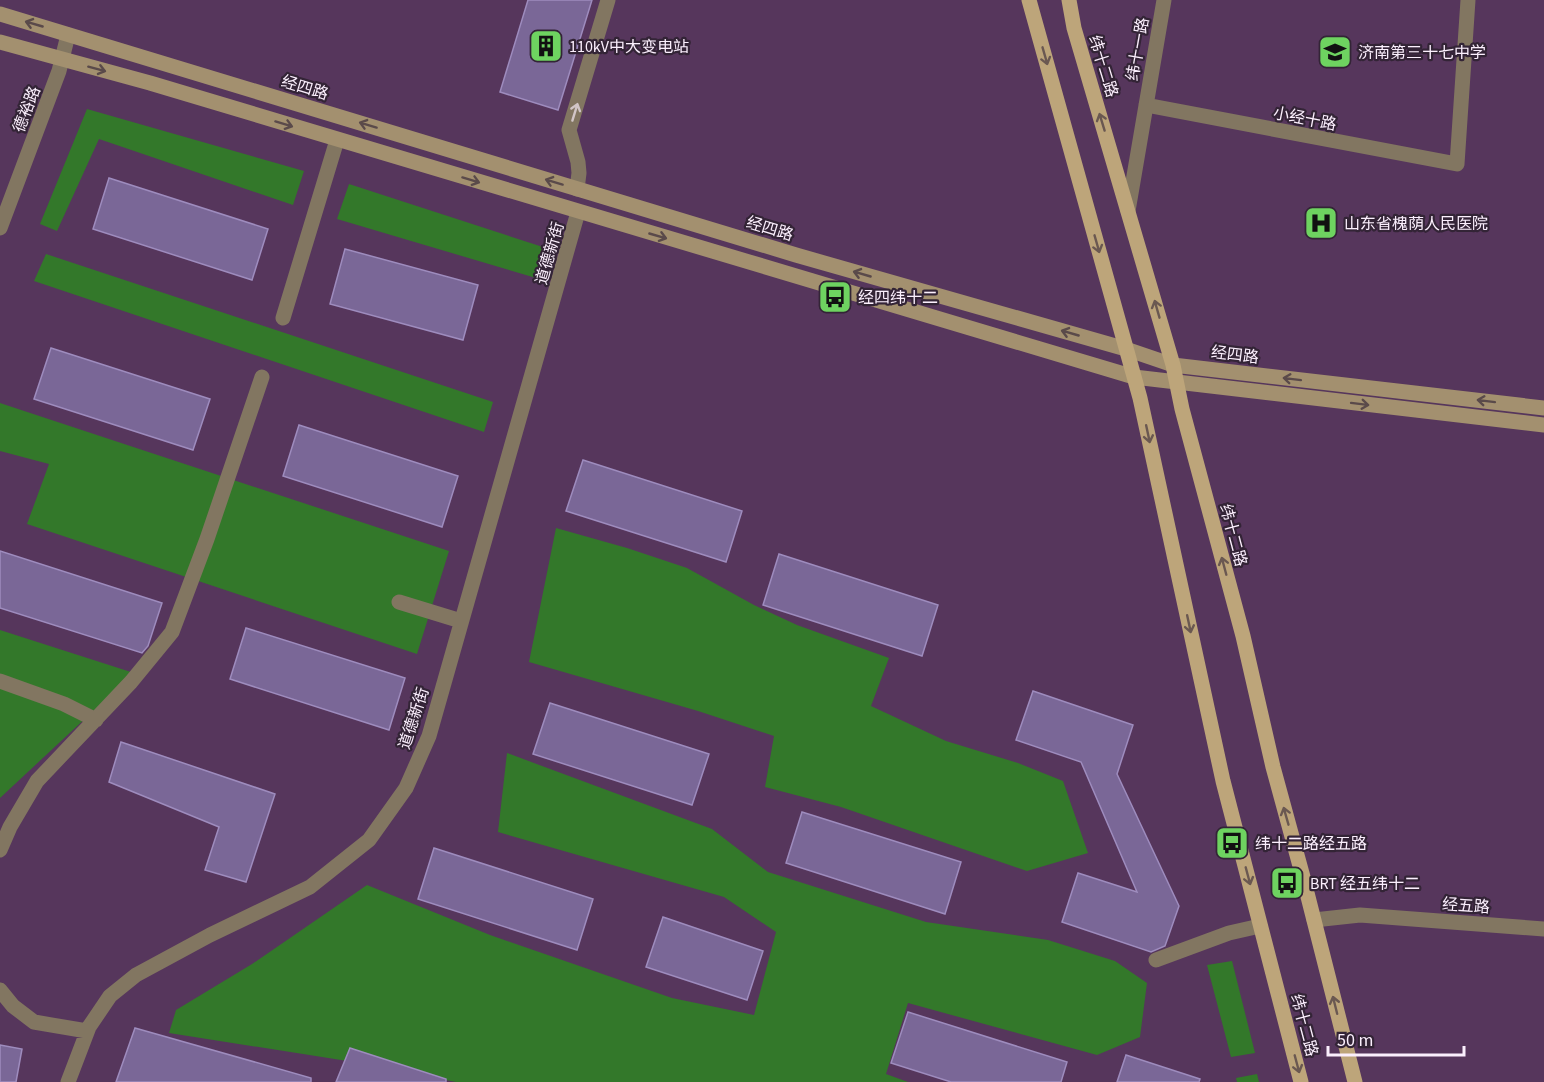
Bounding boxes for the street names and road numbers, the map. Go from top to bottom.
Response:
street label: 纬十一路 [1122,16,1154,83]
street label: 纬十二路 [1083,32,1123,100]
street label: 经四路 [279,70,331,105]
street label: 德裕路 [8,83,46,136]
street label: 小经十路 [1271,102,1338,136]
street label: 经四路 [744,211,796,246]
street label: 道德新街 [531,219,569,287]
street label: 经四路 [1210,341,1260,369]
street label: 纬十二路 [1214,501,1252,569]
street label: 道德新街 [394,684,434,752]
street label: 经五路 [1441,893,1491,919]
street label: 纬十二路 [1285,991,1323,1059]

